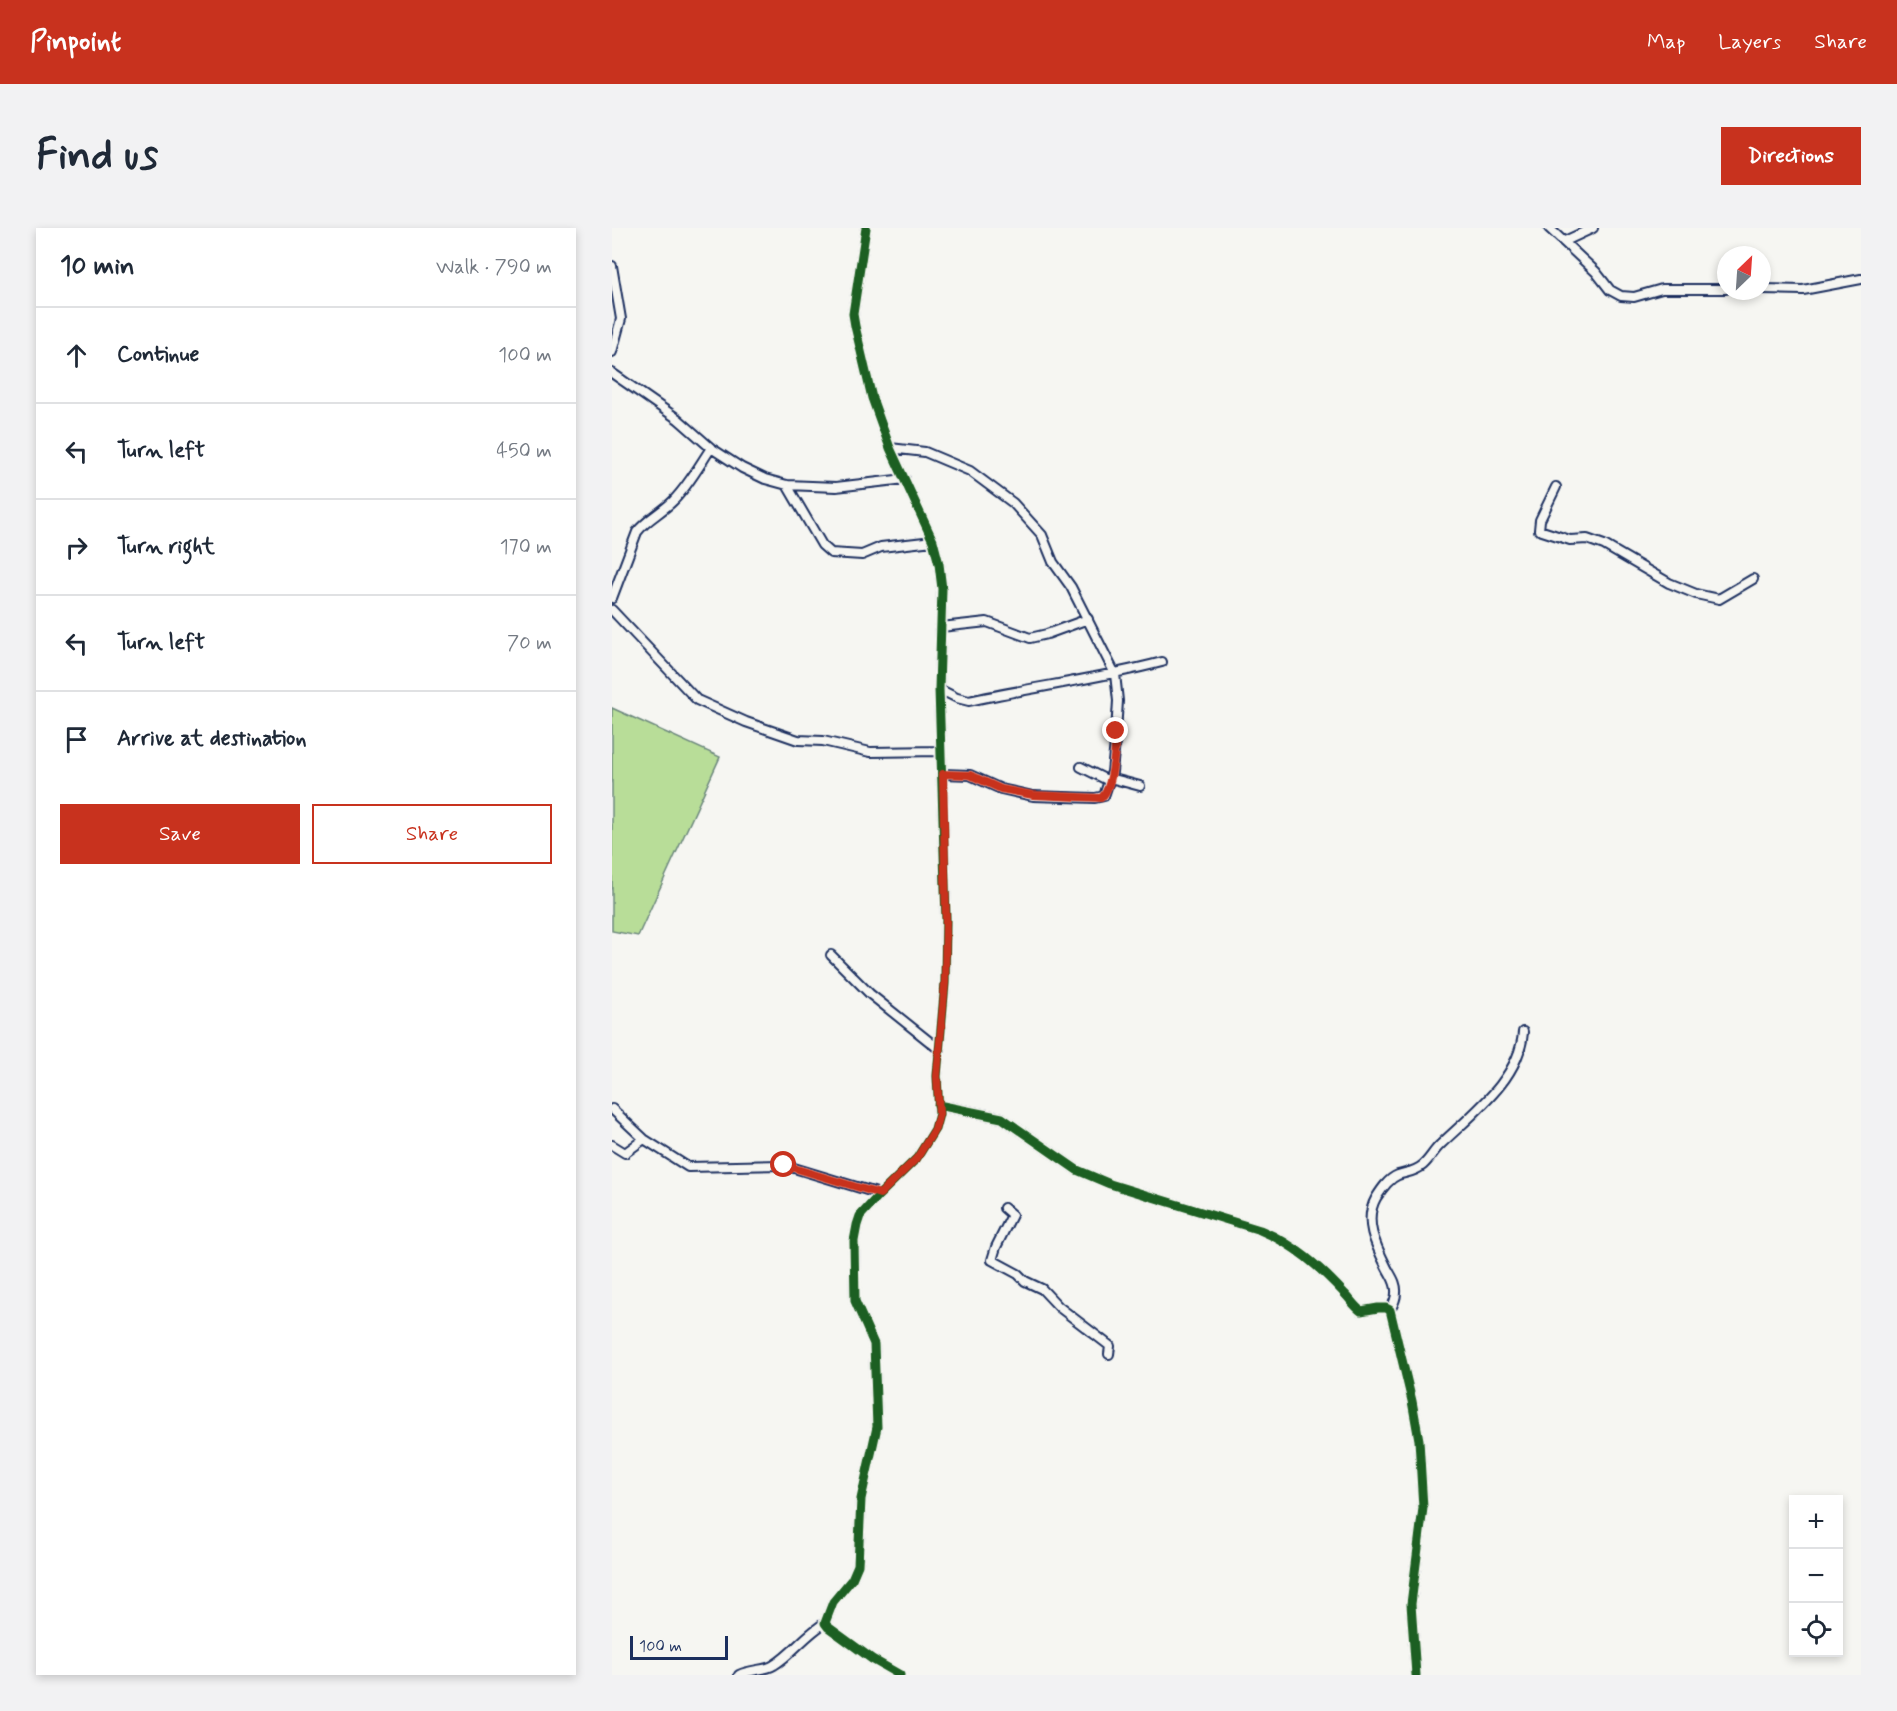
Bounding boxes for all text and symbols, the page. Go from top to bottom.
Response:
text: Pinpoint [30,24,121,61]
text: Map [1647,28,1685,56]
text: Layers [1718,28,1781,56]
text: Share [1814,28,1867,56]
button: Directions [1721,127,1861,185]
text: Find us [36,129,158,184]
north arrow [1717,246,1771,300]
text: 10 min [60,250,135,284]
text: Walk · 790 m [436,254,552,281]
icon: ahead [60,339,93,372]
text: Continue [117,341,199,369]
text: 100 m [498,342,552,369]
icon: left [60,435,93,468]
text: Turn left [117,437,205,465]
text: 450 m [496,438,552,465]
icon: right [60,531,93,564]
text: Turn right [117,533,215,561]
text: 170 m [500,534,552,561]
icon: left [60,627,93,660]
text: Turn left [117,629,205,657]
text: 70 m [507,630,552,657]
route end [1102,717,1128,743]
icon: arrive [60,723,93,756]
text: Arrive at destination [117,725,307,753]
button: Save [60,804,300,864]
button: Share [312,804,552,864]
route start [770,1151,796,1177]
map controls [1789,1495,1843,1657]
button: + [1789,1495,1843,1549]
button: − [1789,1549,1843,1603]
button: locate [1789,1603,1843,1657]
scale bar [630,1633,728,1660]
text: 100 m [639,1636,682,1657]

